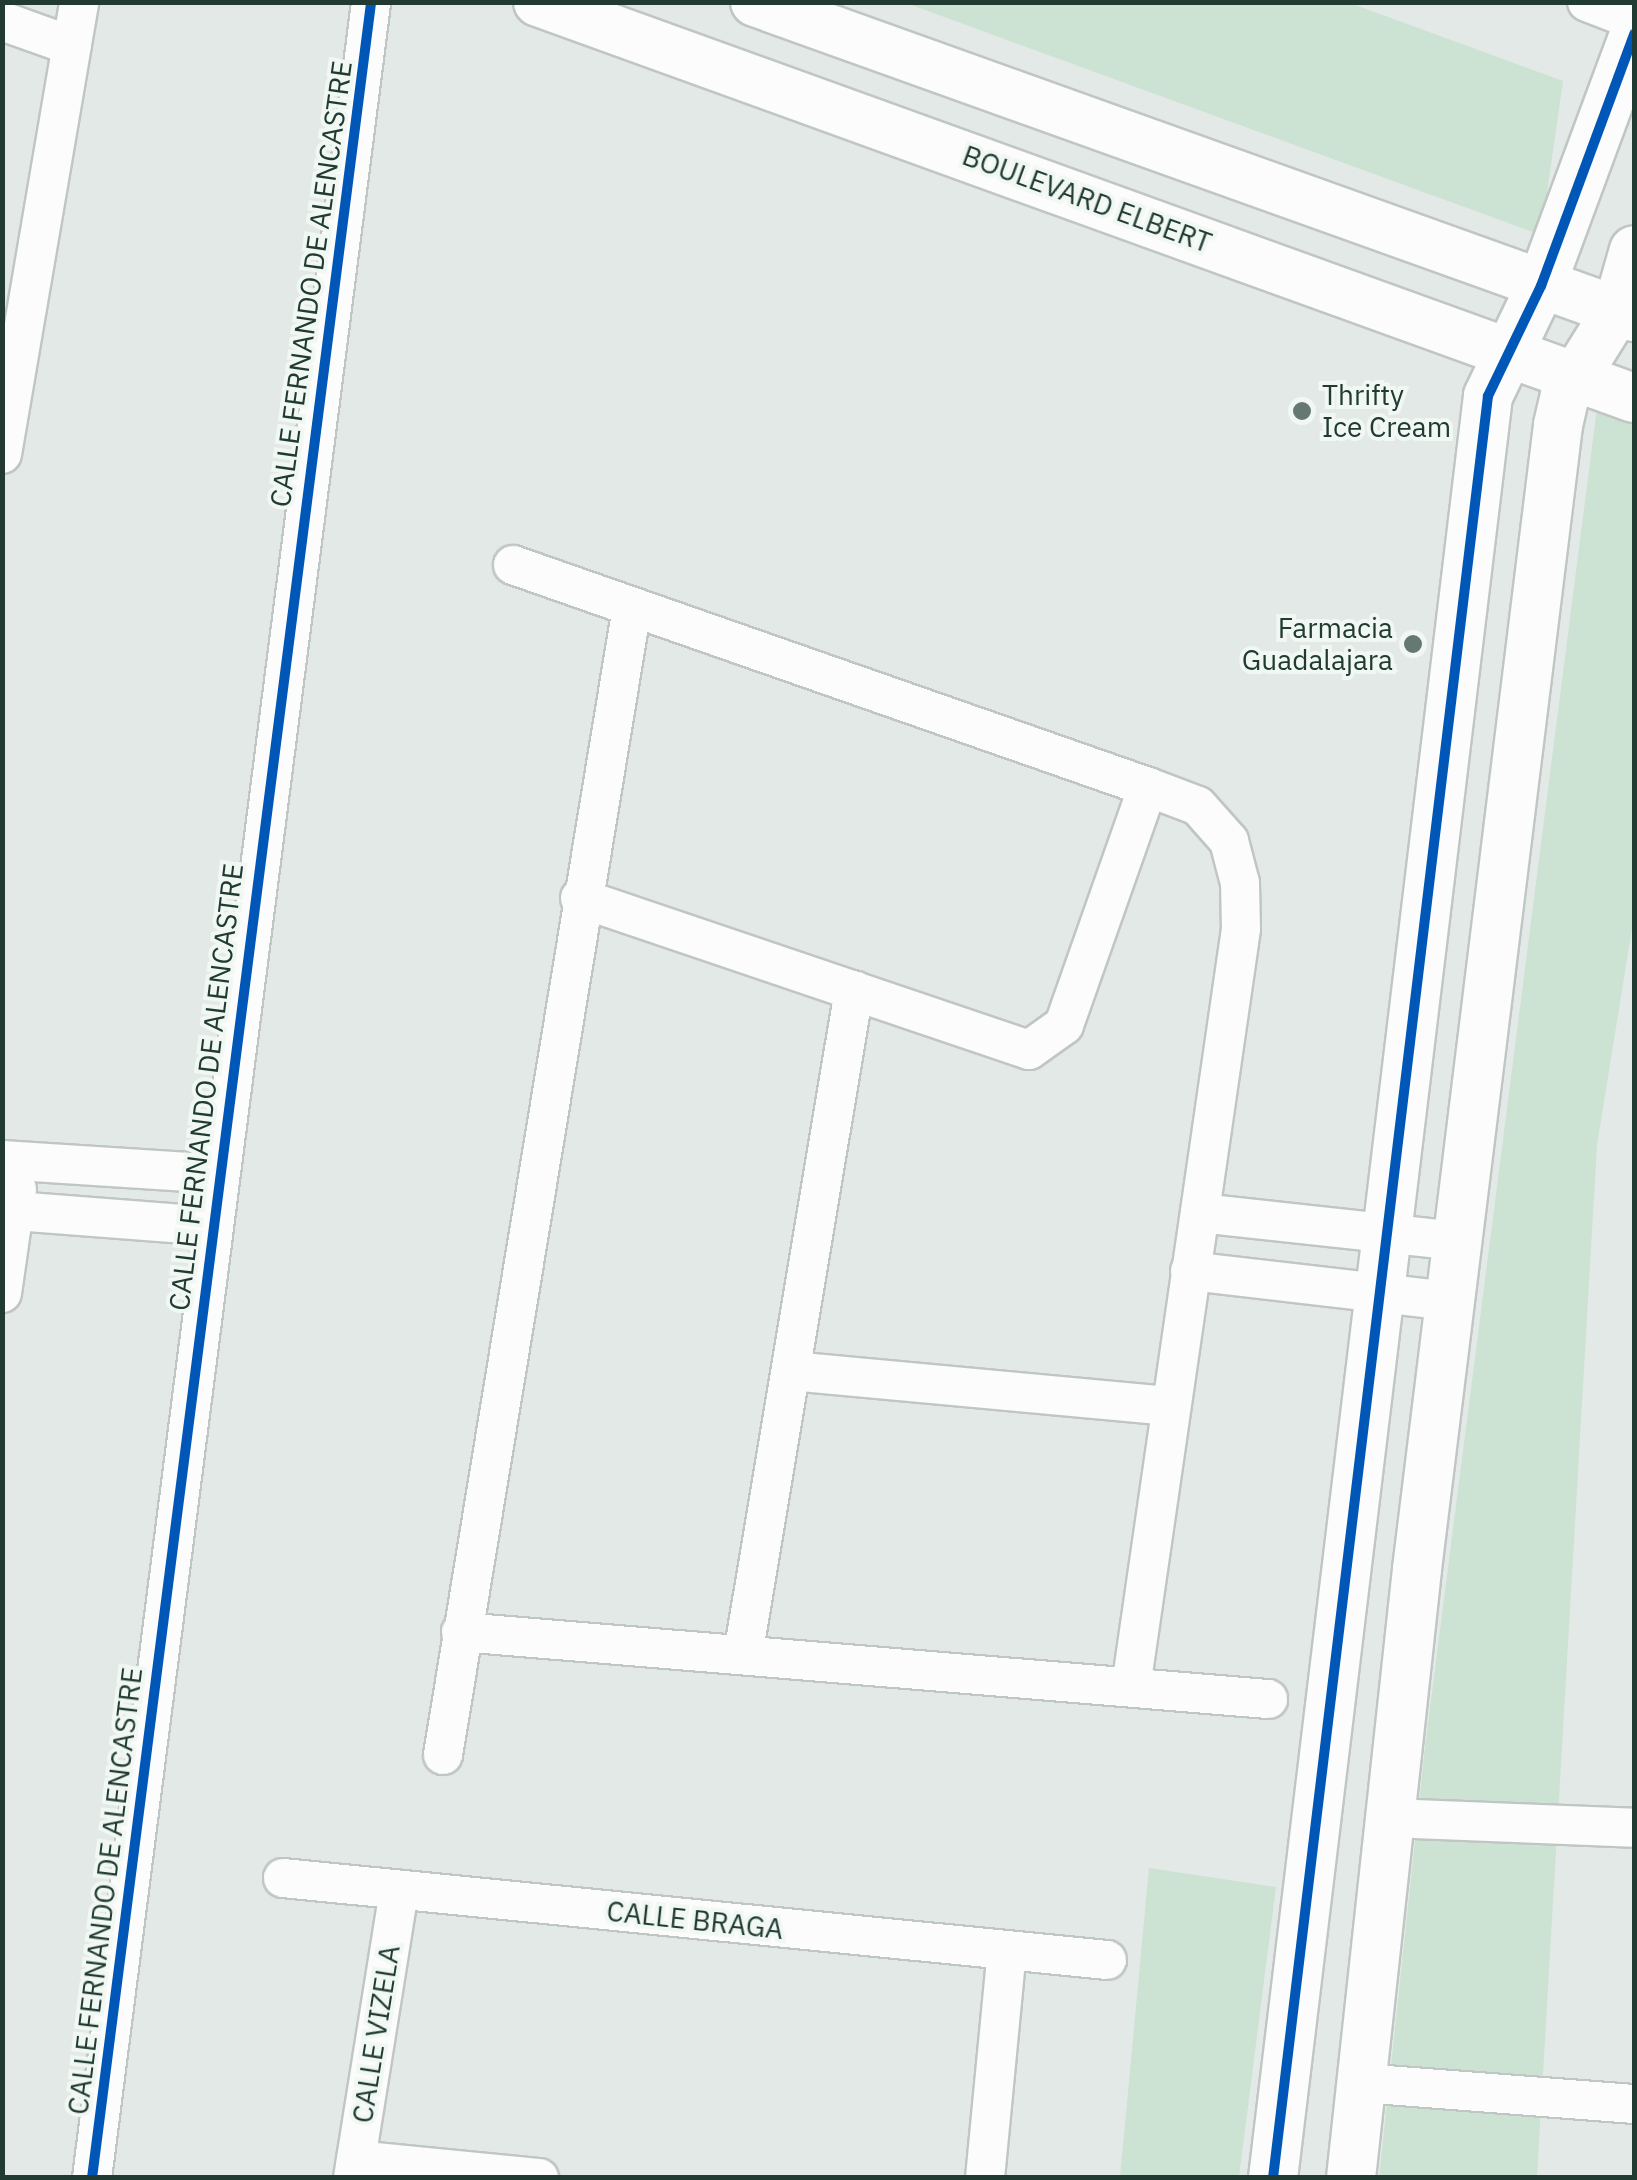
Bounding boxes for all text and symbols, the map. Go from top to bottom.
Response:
street label: CALLE FERNANDO DE ALENCASTRE [263,59,359,509]
street label: BOULEVARD ELBERT [958,138,1216,260]
place label: Thrifty Ice Cream [1322,378,1451,444]
marker: Thrifty Ice Cream [1291,400,1313,422]
place label: Farmacia Guadalajara [1242,611,1393,677]
marker: Farmacia Guadalajara [1402,633,1424,655]
street label: CALLE FERNANDO DE ALENCASTRE [162,861,250,1313]
street label: CALLE FERNANDO DE ALENCASTRE [61,1665,149,2117]
street label: CALLE BRAGA [605,1894,785,1946]
street label: CALLE VIZELA [345,1943,407,2125]

